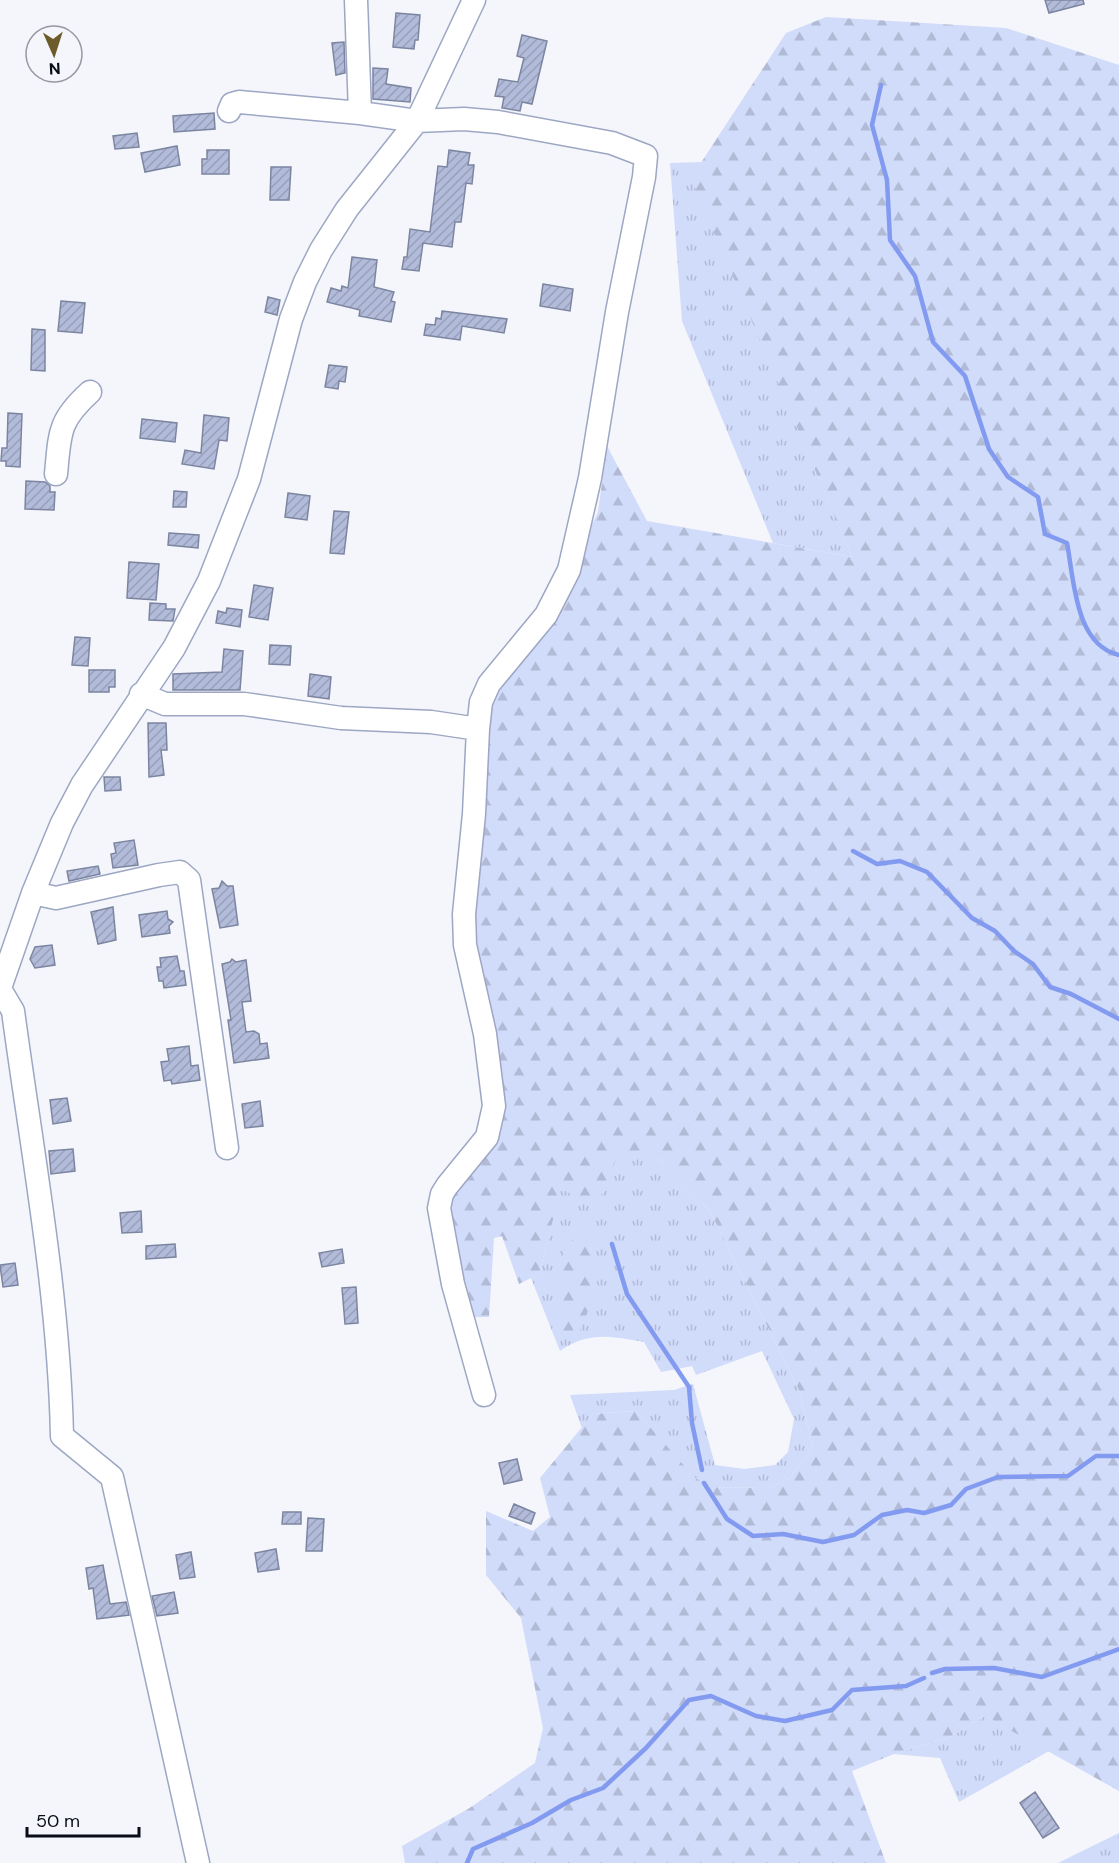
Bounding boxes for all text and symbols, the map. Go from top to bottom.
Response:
north arrow [24,24,84,84]
text: N [48,58,61,79]
scale bar [27,1800,140,1838]
text: 50 m [36,1809,80,1833]

